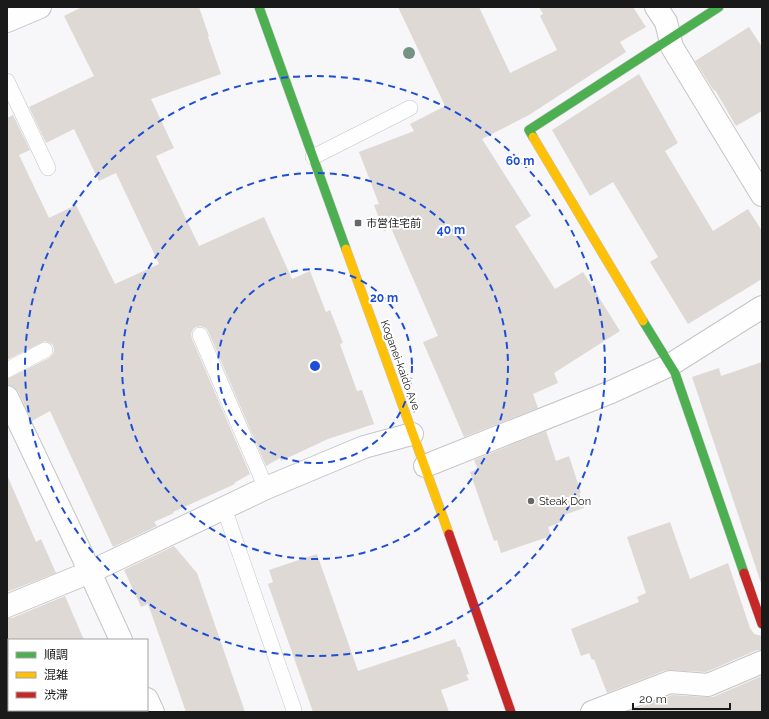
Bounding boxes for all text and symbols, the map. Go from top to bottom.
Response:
text: 60 m [506,154,534,168]
place label: 市営住宅前 [366,217,421,230]
marker: 市営住宅前 [353,218,363,228]
text: 40 m [437,223,465,237]
text: 20 m [370,291,398,305]
street label: Koganei-kaido Ave. [378,318,423,414]
centre of rings [308,359,322,373]
place label: Steak Don [539,495,591,508]
marker: Steak Don [526,496,536,506]
legend [8,639,148,711]
text: 順調 [44,648,68,662]
text: 混雑 [44,668,68,682]
scale bar [633,685,730,711]
text: 渋滞 [44,688,68,702]
text: 20 m [639,692,667,706]

